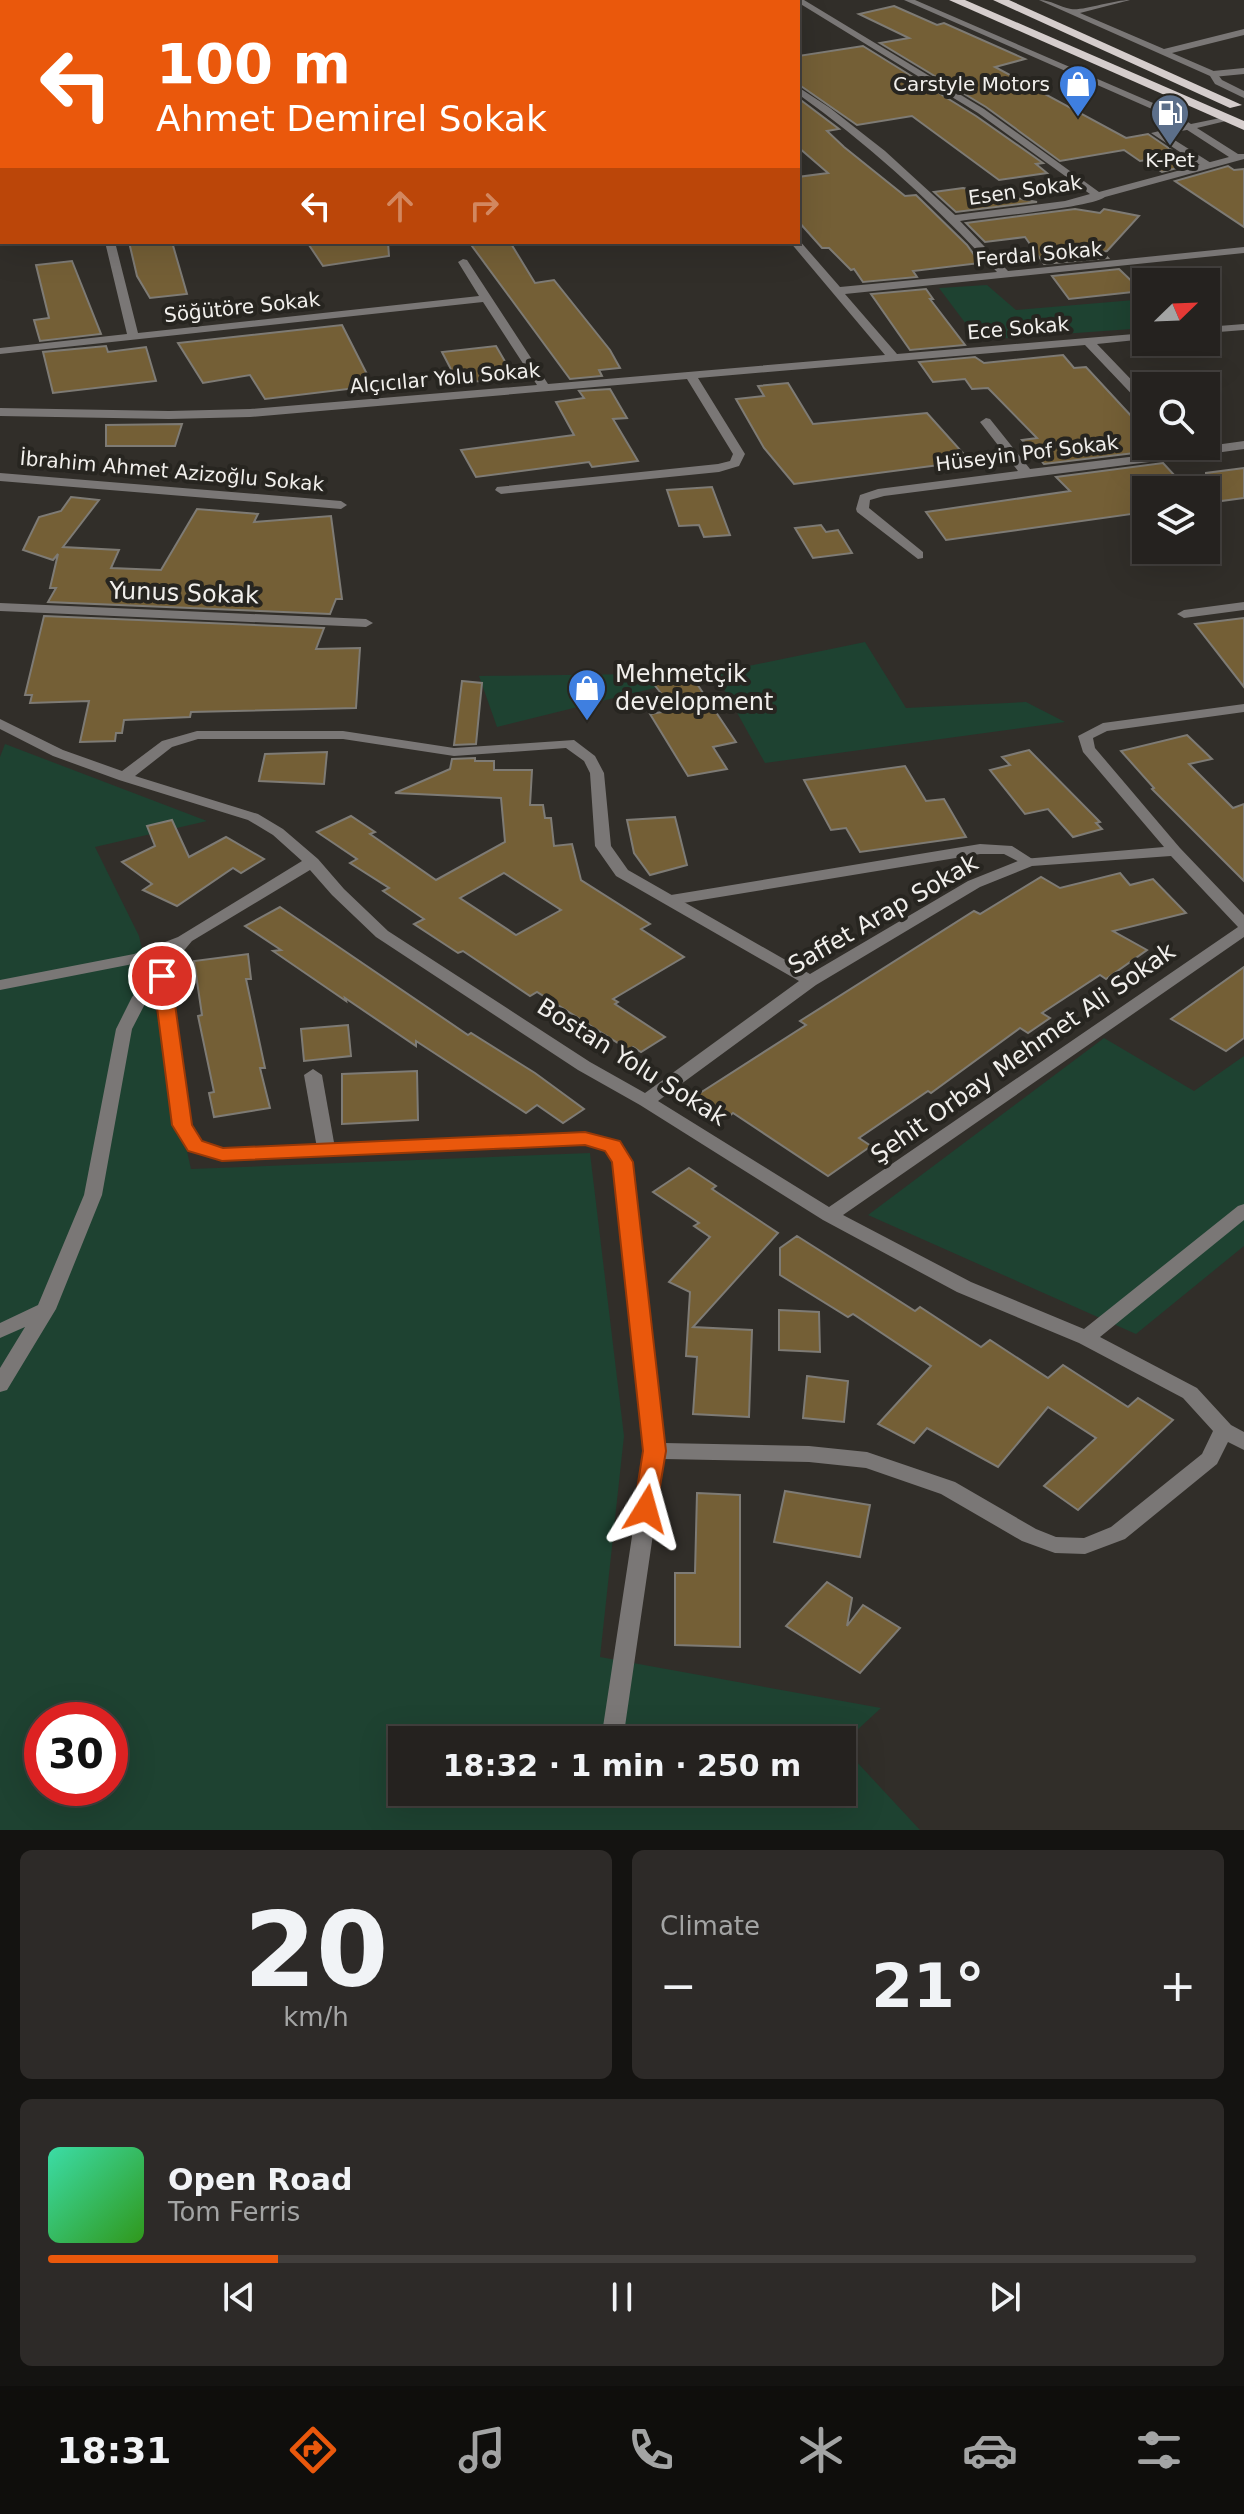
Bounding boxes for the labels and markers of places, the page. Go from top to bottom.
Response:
shop icon: Carstyle Motors [1057,63,1099,118]
place label: Carstyle Motors [893,72,1050,96]
fuel station icon: K-Pet [1149,92,1191,147]
place label: K-Pet [1145,148,1195,172]
place label: Mehmetçik development [615,660,773,716]
shop icon: Mehmetçik development [566,667,608,722]
pin [128,942,196,1010]

